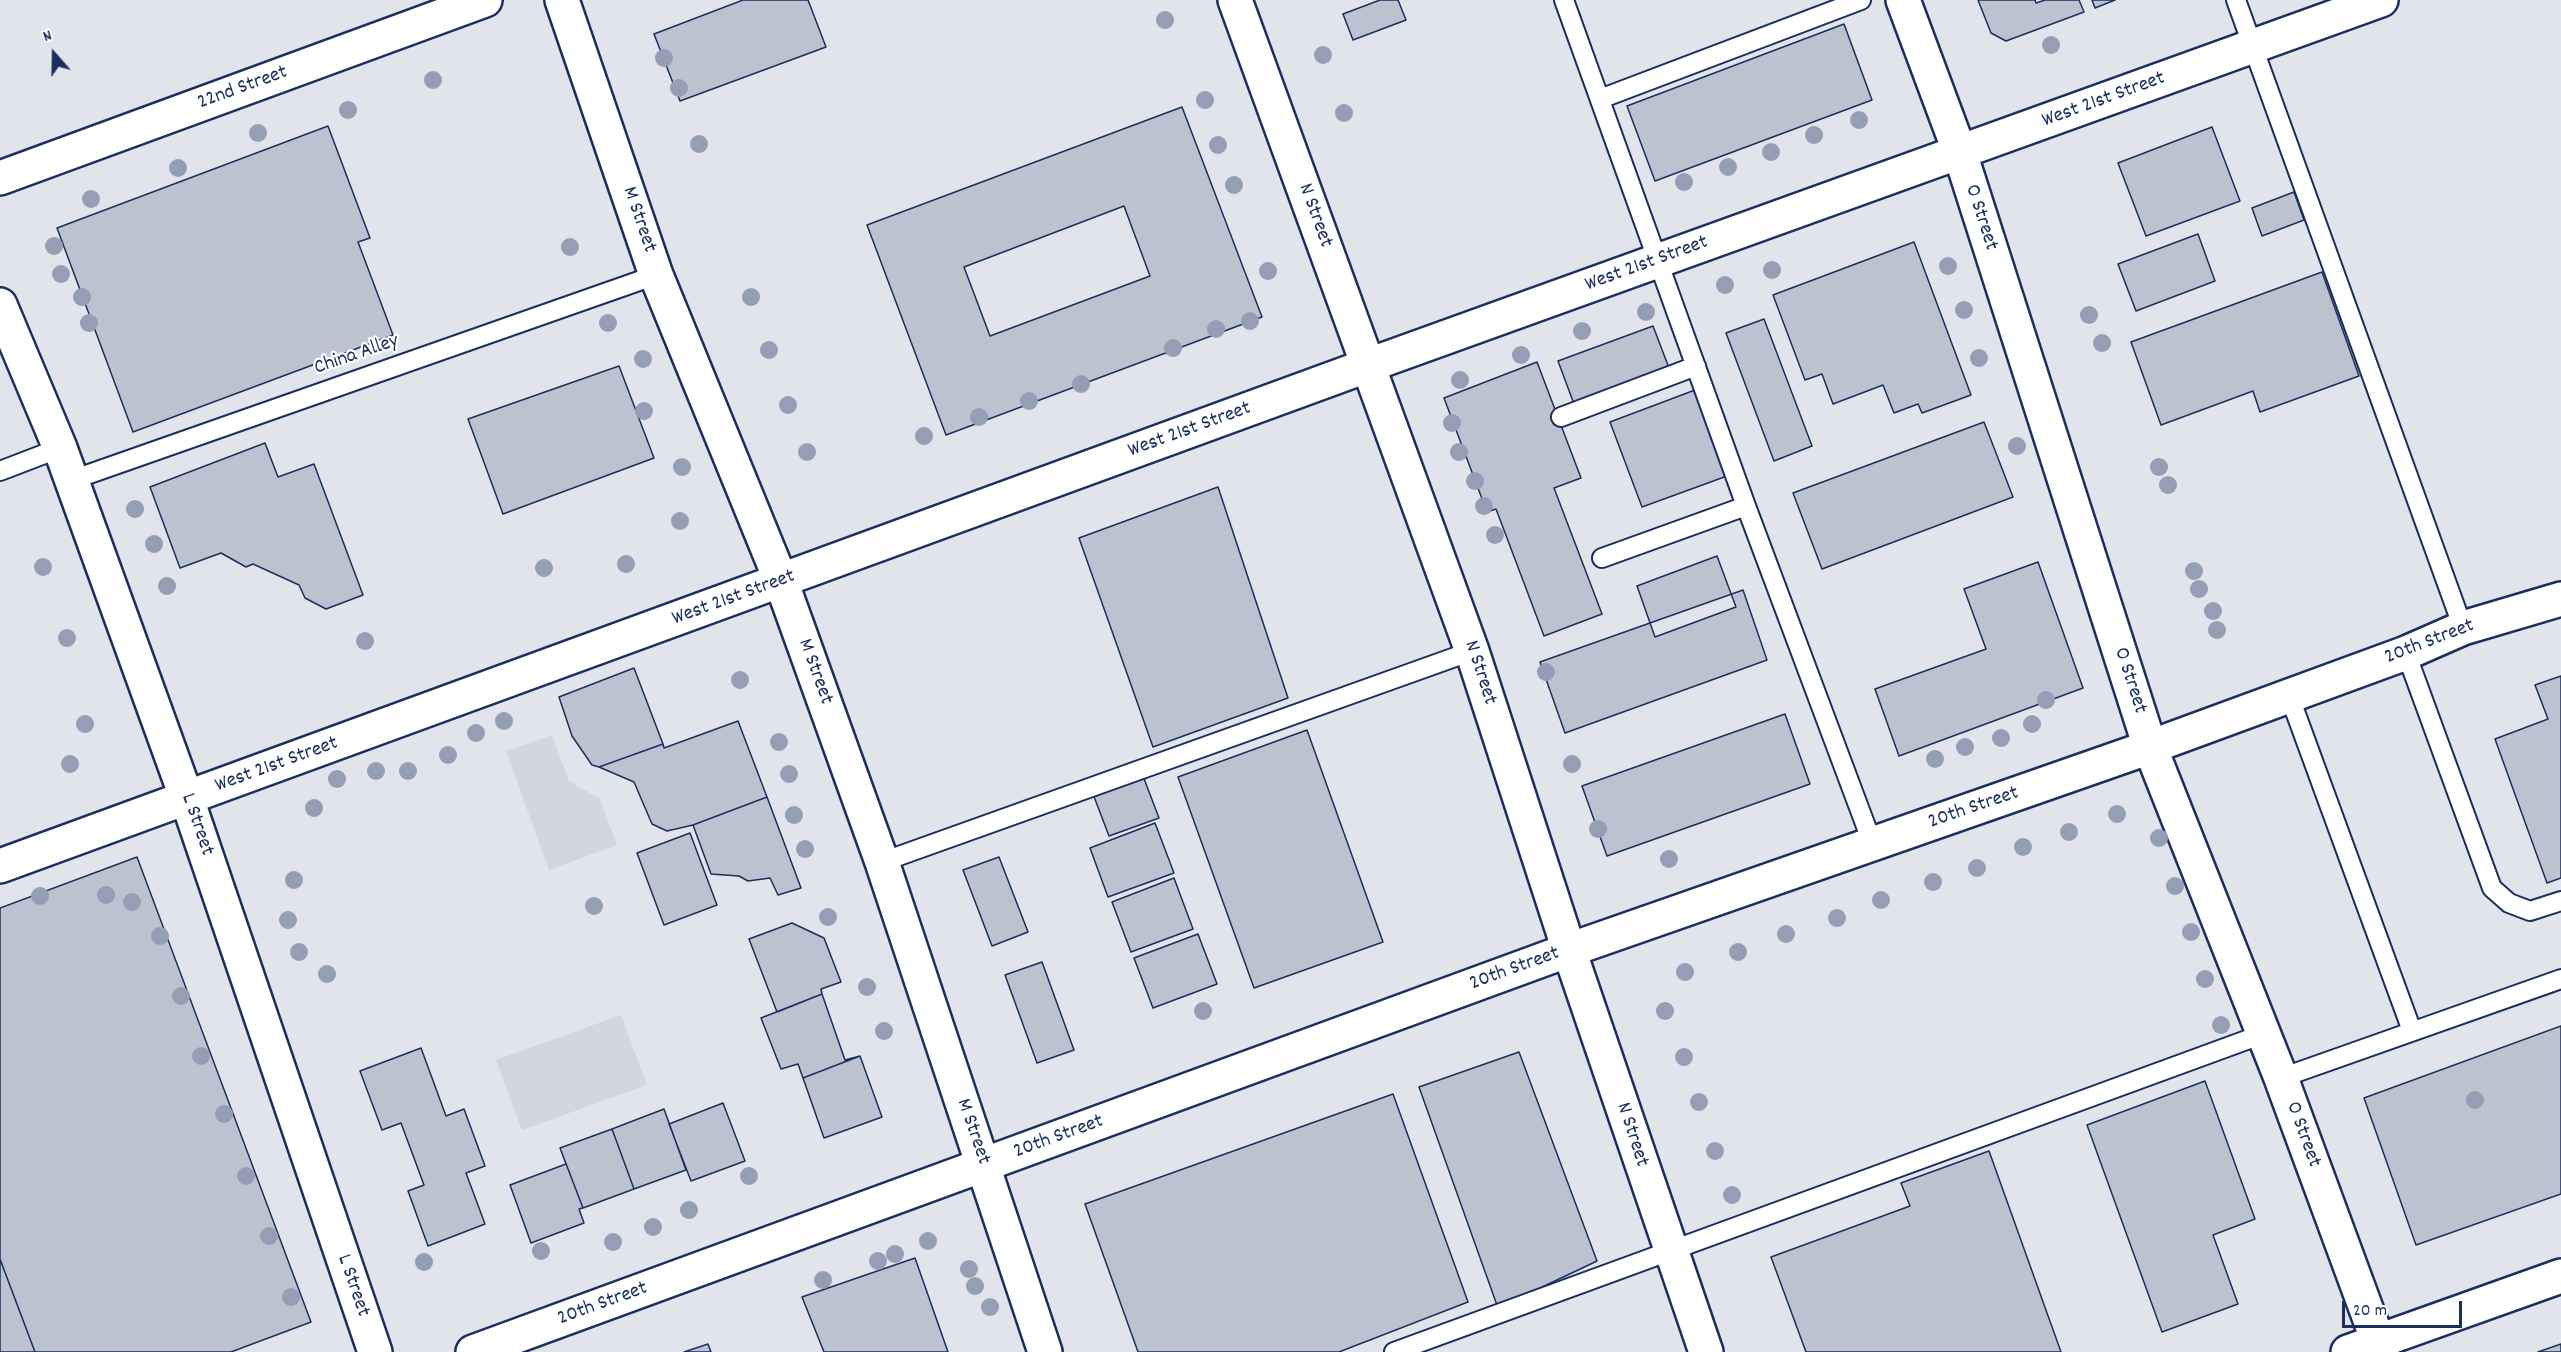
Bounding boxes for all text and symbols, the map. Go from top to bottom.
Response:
north arrow [24,24,84,84]
text: N [40,24,55,49]
street label: 22nd Street [195,61,291,117]
street label: West 21st Street [2039,67,2169,135]
street label: N Street [1291,181,1337,251]
street label: O Street [1958,182,2002,254]
street label: M Street [615,184,661,256]
street label: West 21st Street [1582,231,1712,299]
street label: China Alley [312,330,402,382]
street label: West 21st Street [1125,397,1255,465]
street label: West 21st Street [669,565,799,633]
street label: 20th Street [2382,614,2478,672]
street label: M Street [791,636,837,708]
street label: N Street [1457,638,1501,708]
street label: O Street [2107,645,2151,717]
street label: West 21st Street [212,732,342,800]
street label: 20th Street [1926,782,2022,836]
street label: L Street [174,790,218,860]
street label: 20th Street [1467,942,1563,998]
street label: M Street [949,1096,995,1168]
street label: O Street [2279,1099,2325,1171]
street label: N Street [1609,1100,1653,1170]
street label: 20th Street [1011,1110,1107,1166]
street label: L Street [330,1251,374,1321]
street label: 20th Street [555,1277,651,1333]
scale bar [2345,1289,2465,1327]
text: 20 m [2353,1299,2387,1324]

